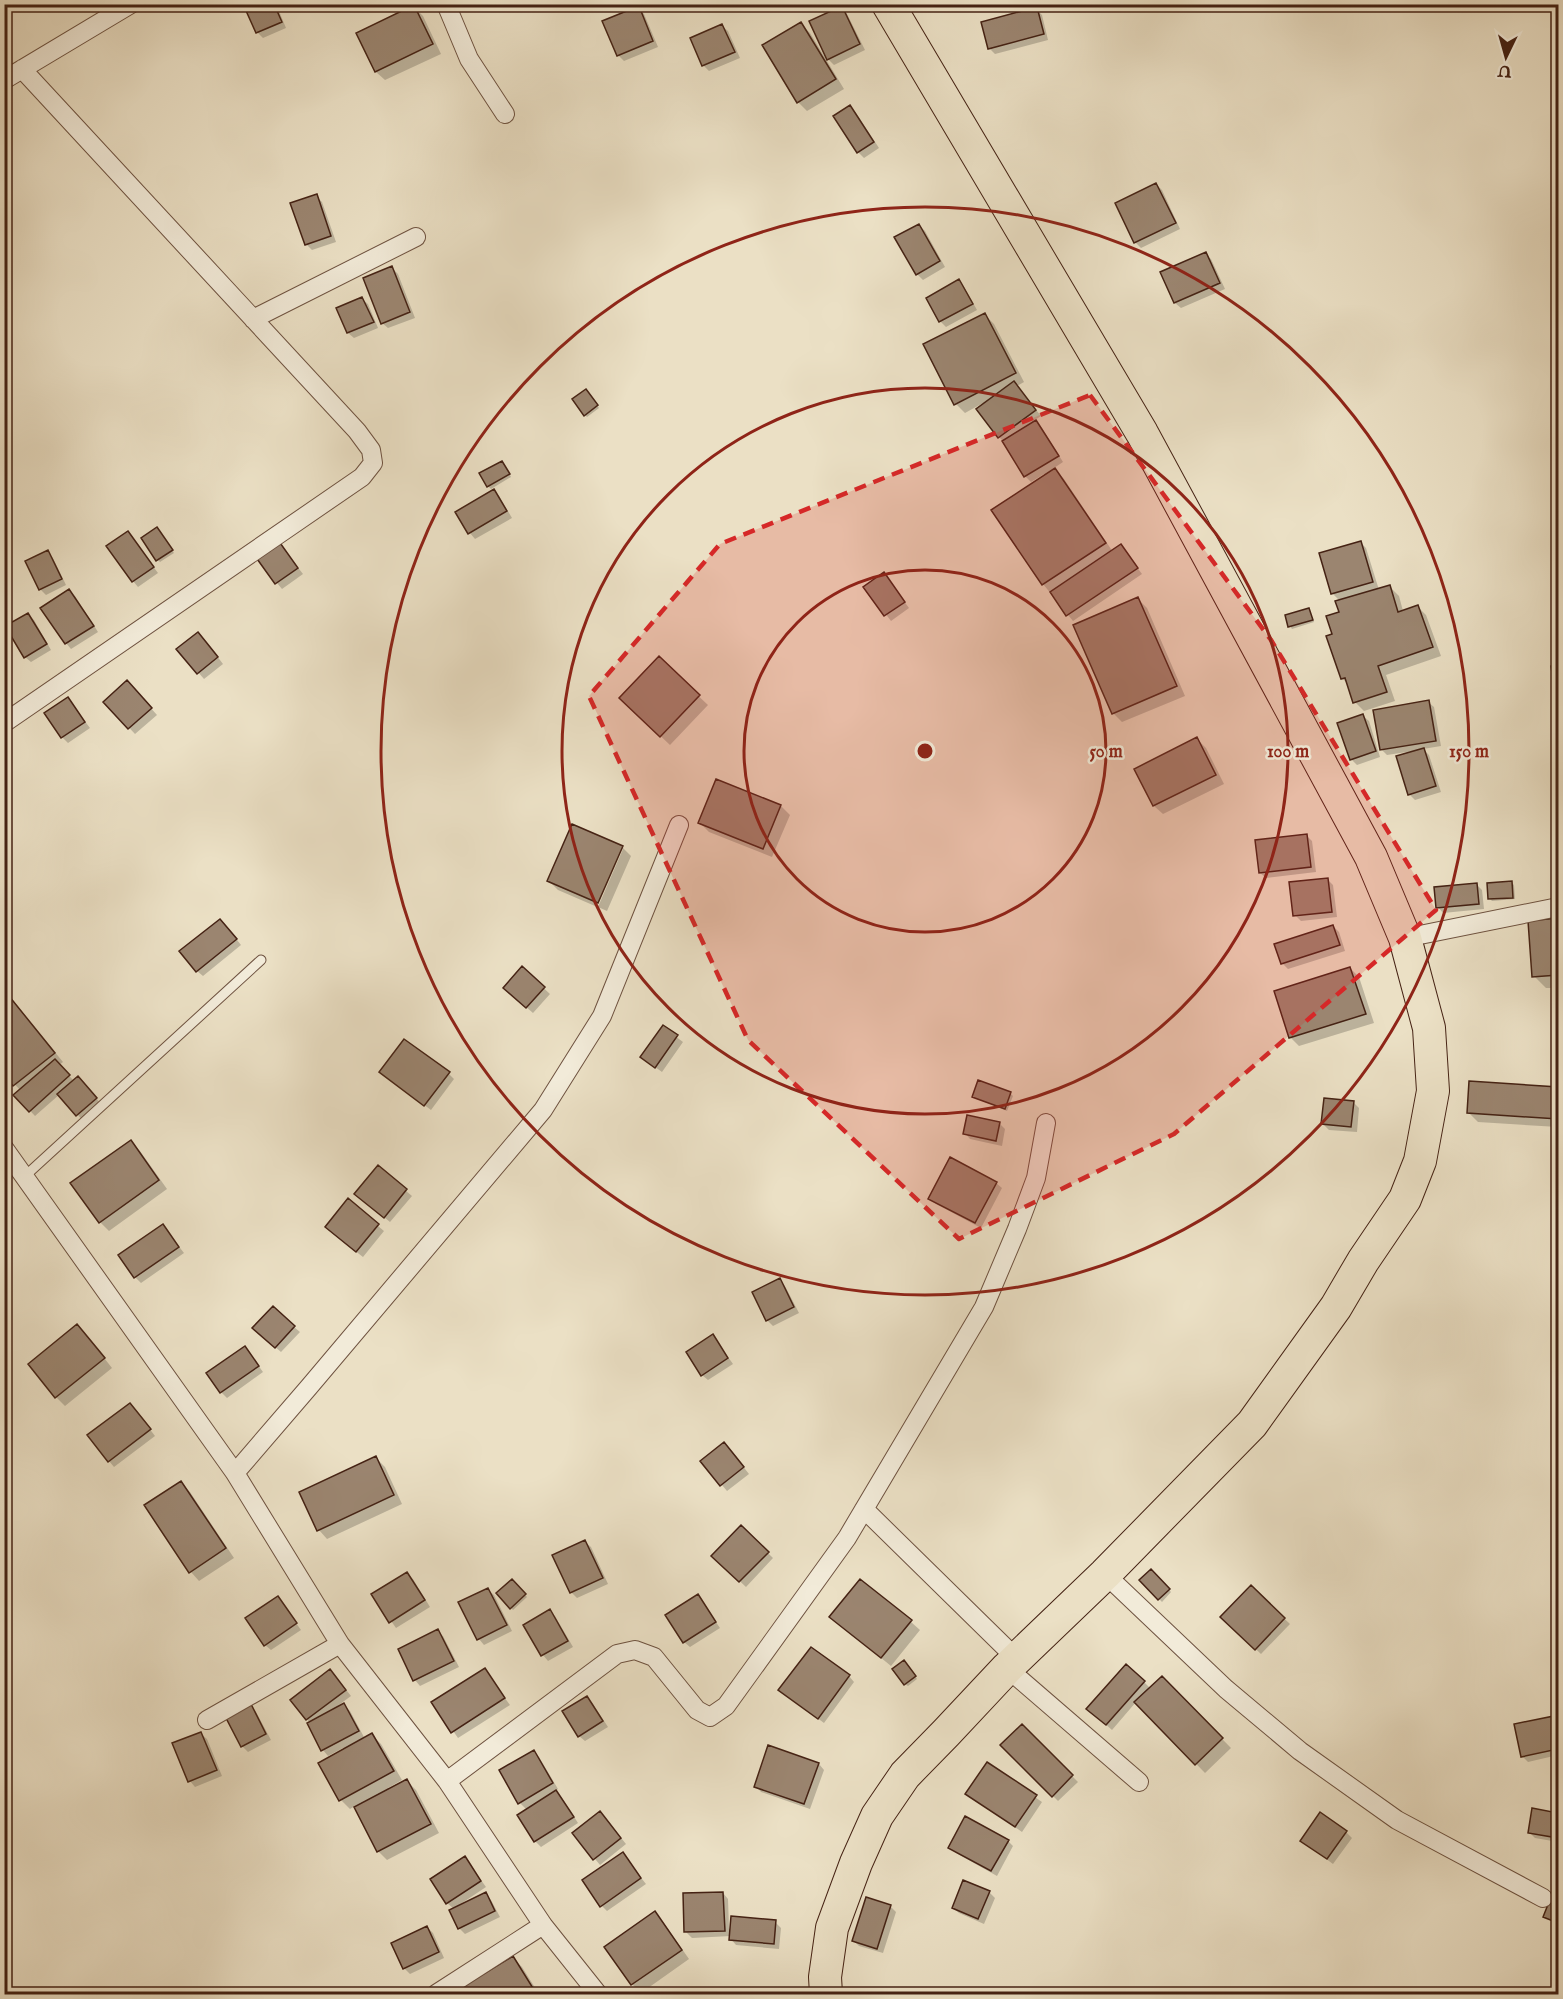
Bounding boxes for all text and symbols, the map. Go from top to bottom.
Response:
north arrow [1476,27,1536,87]
text: U [1497,59,1513,81]
centre of rings [915,741,935,761]
text: 50 m [1089,741,1123,764]
text: 100 m [1267,741,1309,764]
text: 150 m [1449,741,1489,764]

